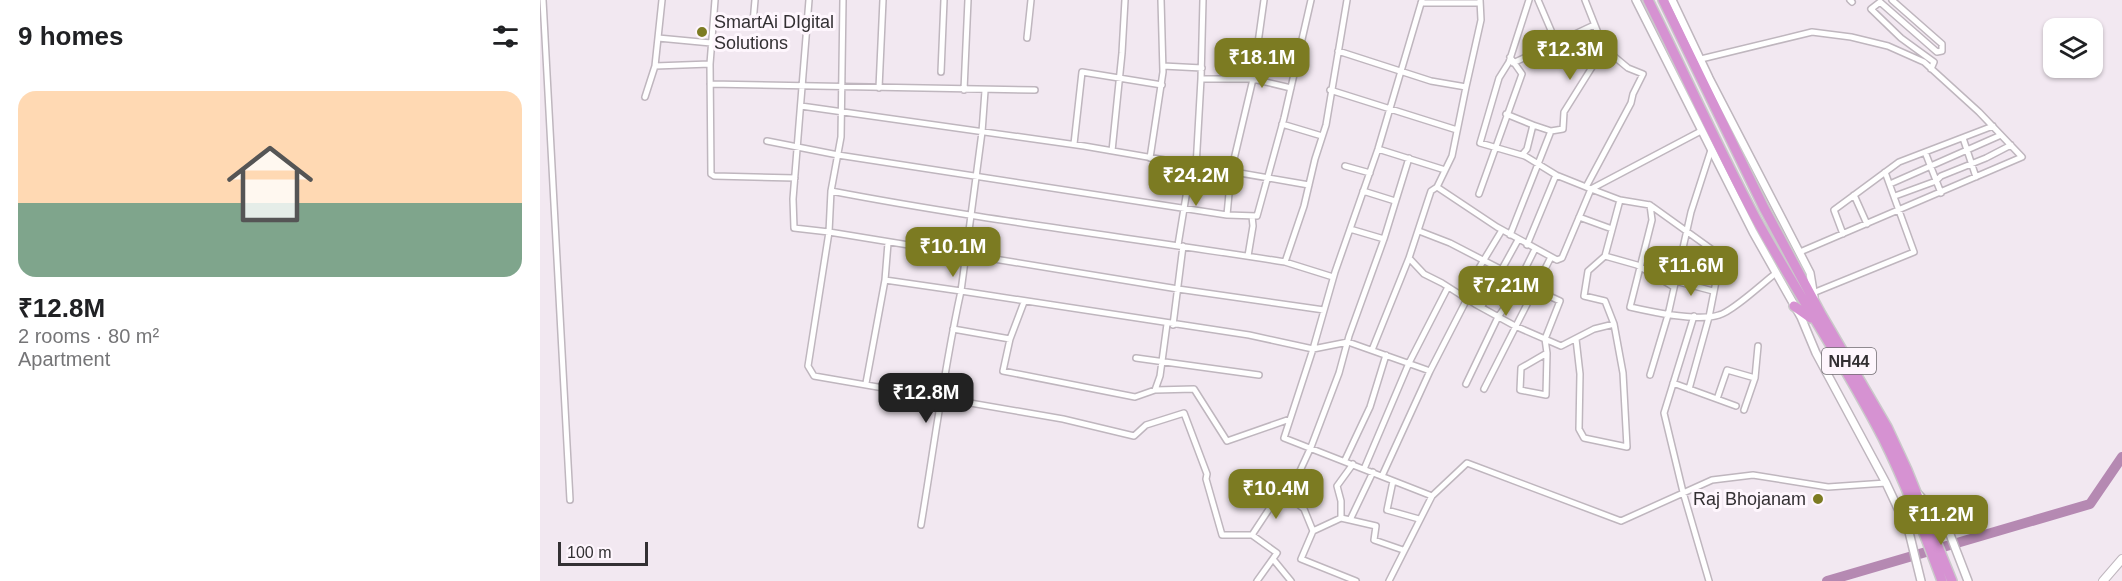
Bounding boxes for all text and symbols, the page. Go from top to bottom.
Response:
place label: SmartAi DIgital Solutions [714,12,834,53]
map controls [2043,18,2103,78]
button: layers [2043,18,2103,78]
icon: filters [489,20,522,53]
text: 9 homes [18,21,124,51]
marker: SmartAi DIgital Solutions [695,25,709,39]
pin: ₹12.3M [1521,30,1619,81]
pin: ₹18.1M [1213,38,1311,89]
text: ₹12.3M [1536,38,1604,60]
text: ₹18.1M [1228,46,1296,68]
icon: home [216,130,324,238]
pin: ₹24.2M [1147,156,1245,207]
text: ₹24.2M [1162,164,1230,186]
pin: ₹10.1M [904,227,1002,278]
text: ₹10.1M [919,235,987,257]
pin: ₹11.6M [1642,246,1740,297]
text: ₹11.6M [1658,254,1724,276]
pin: ₹7.21M [1457,266,1555,317]
text: ₹7.21M [1472,274,1540,296]
text: ₹12.8M [18,293,105,323]
text: 2 rooms · 80 m² [18,325,159,347]
text: Apartment [18,348,110,370]
road number: NH44 [1822,348,1876,374]
pin: ₹12.8M [877,373,975,424]
text: ₹12.8M [892,381,960,403]
pin: ₹10.4M [1227,469,1325,520]
text: ₹10.4M [1242,477,1310,499]
place label: Raj Bhojanam [1693,489,1806,509]
marker: Raj Bhojanam [1811,492,1825,506]
pin: ₹11.2M [1892,495,1990,546]
text: ₹11.2M [1908,503,1974,525]
scale bar [558,539,648,566]
text: 100 m [567,544,611,561]

